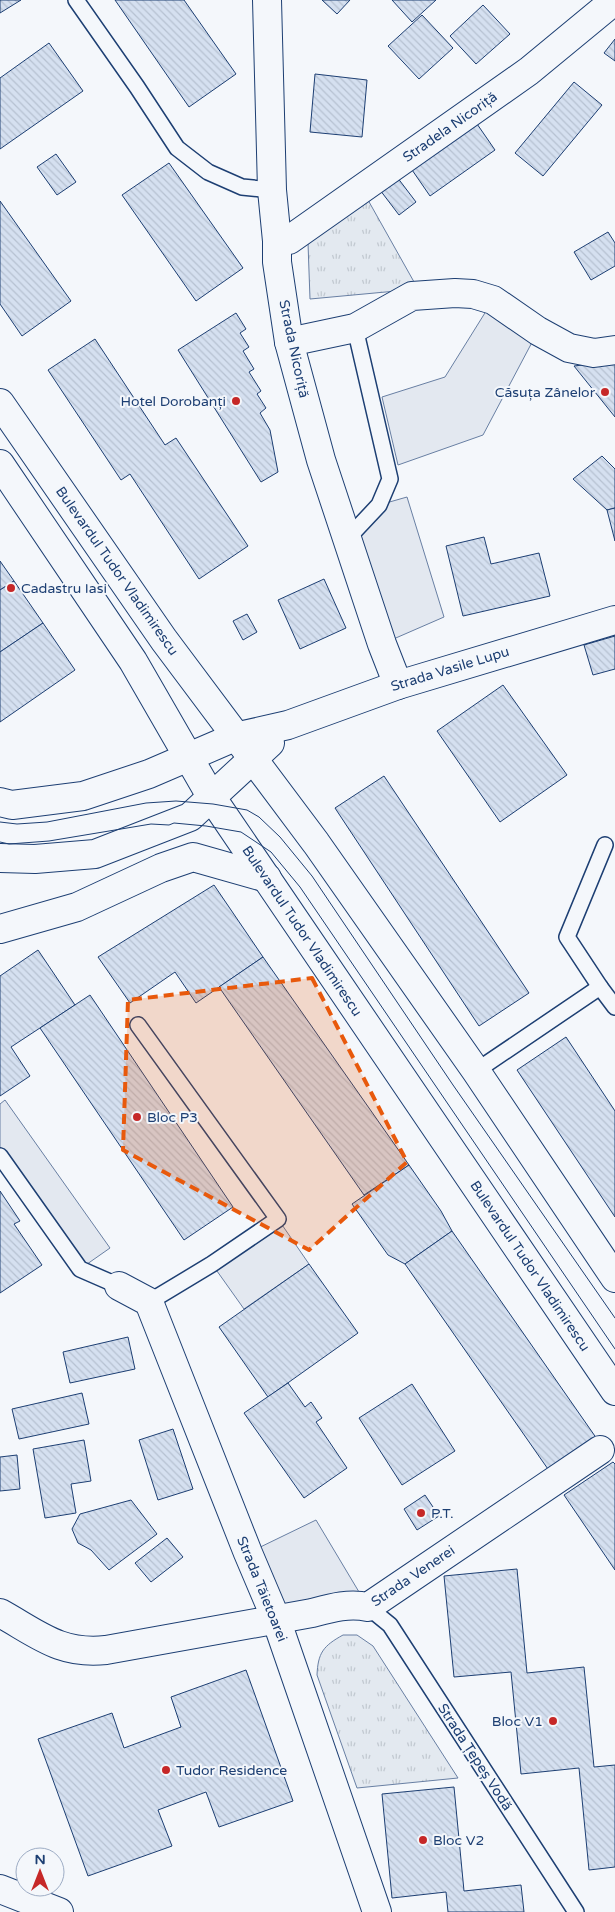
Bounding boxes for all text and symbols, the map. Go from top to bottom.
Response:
street label: Stradela Nicoriță [400,88,500,166]
street label: Strada Nicoriță [275,298,313,400]
place label: Căsuța Zânelor [495,384,596,401]
marker: Căsuța Zânelor [599,386,611,398]
place label: Hotel Dorobanți [121,393,226,410]
marker: Hotel Dorobanți [230,395,242,407]
street label: Bulevardul Tudor Vladimirescu [52,483,182,659]
place label: Cadastru Iasi [21,580,107,597]
marker: Cadastru Iasi [5,582,17,594]
street label: Strada Vasile Lupu [389,643,511,695]
street label: Bulevardul Tudor Vladimirescu [238,842,366,1020]
place label: Bloc P3 [147,1109,198,1126]
marker: Bloc P3 [131,1111,143,1123]
street label: Bulevardul Tudor Vladimirescu [466,1177,594,1355]
place label: P.T. [431,1505,454,1522]
marker: P.T. [415,1507,427,1519]
street label: Strada Tăietoarei [233,1534,291,1644]
street label: Strada Venerei [368,1542,458,1610]
street label: Strada Țepeș Vodă [434,1700,516,1814]
place label: Bloc V1 [492,1713,543,1730]
marker: Bloc V1 [547,1715,559,1727]
place label: Tudor Residence [176,1762,287,1779]
marker: Tudor Residence [160,1764,172,1776]
place label: Bloc V2 [433,1832,484,1849]
marker: Bloc V2 [417,1834,429,1846]
north arrow [15,1847,65,1897]
text: N [34,1851,46,1868]

